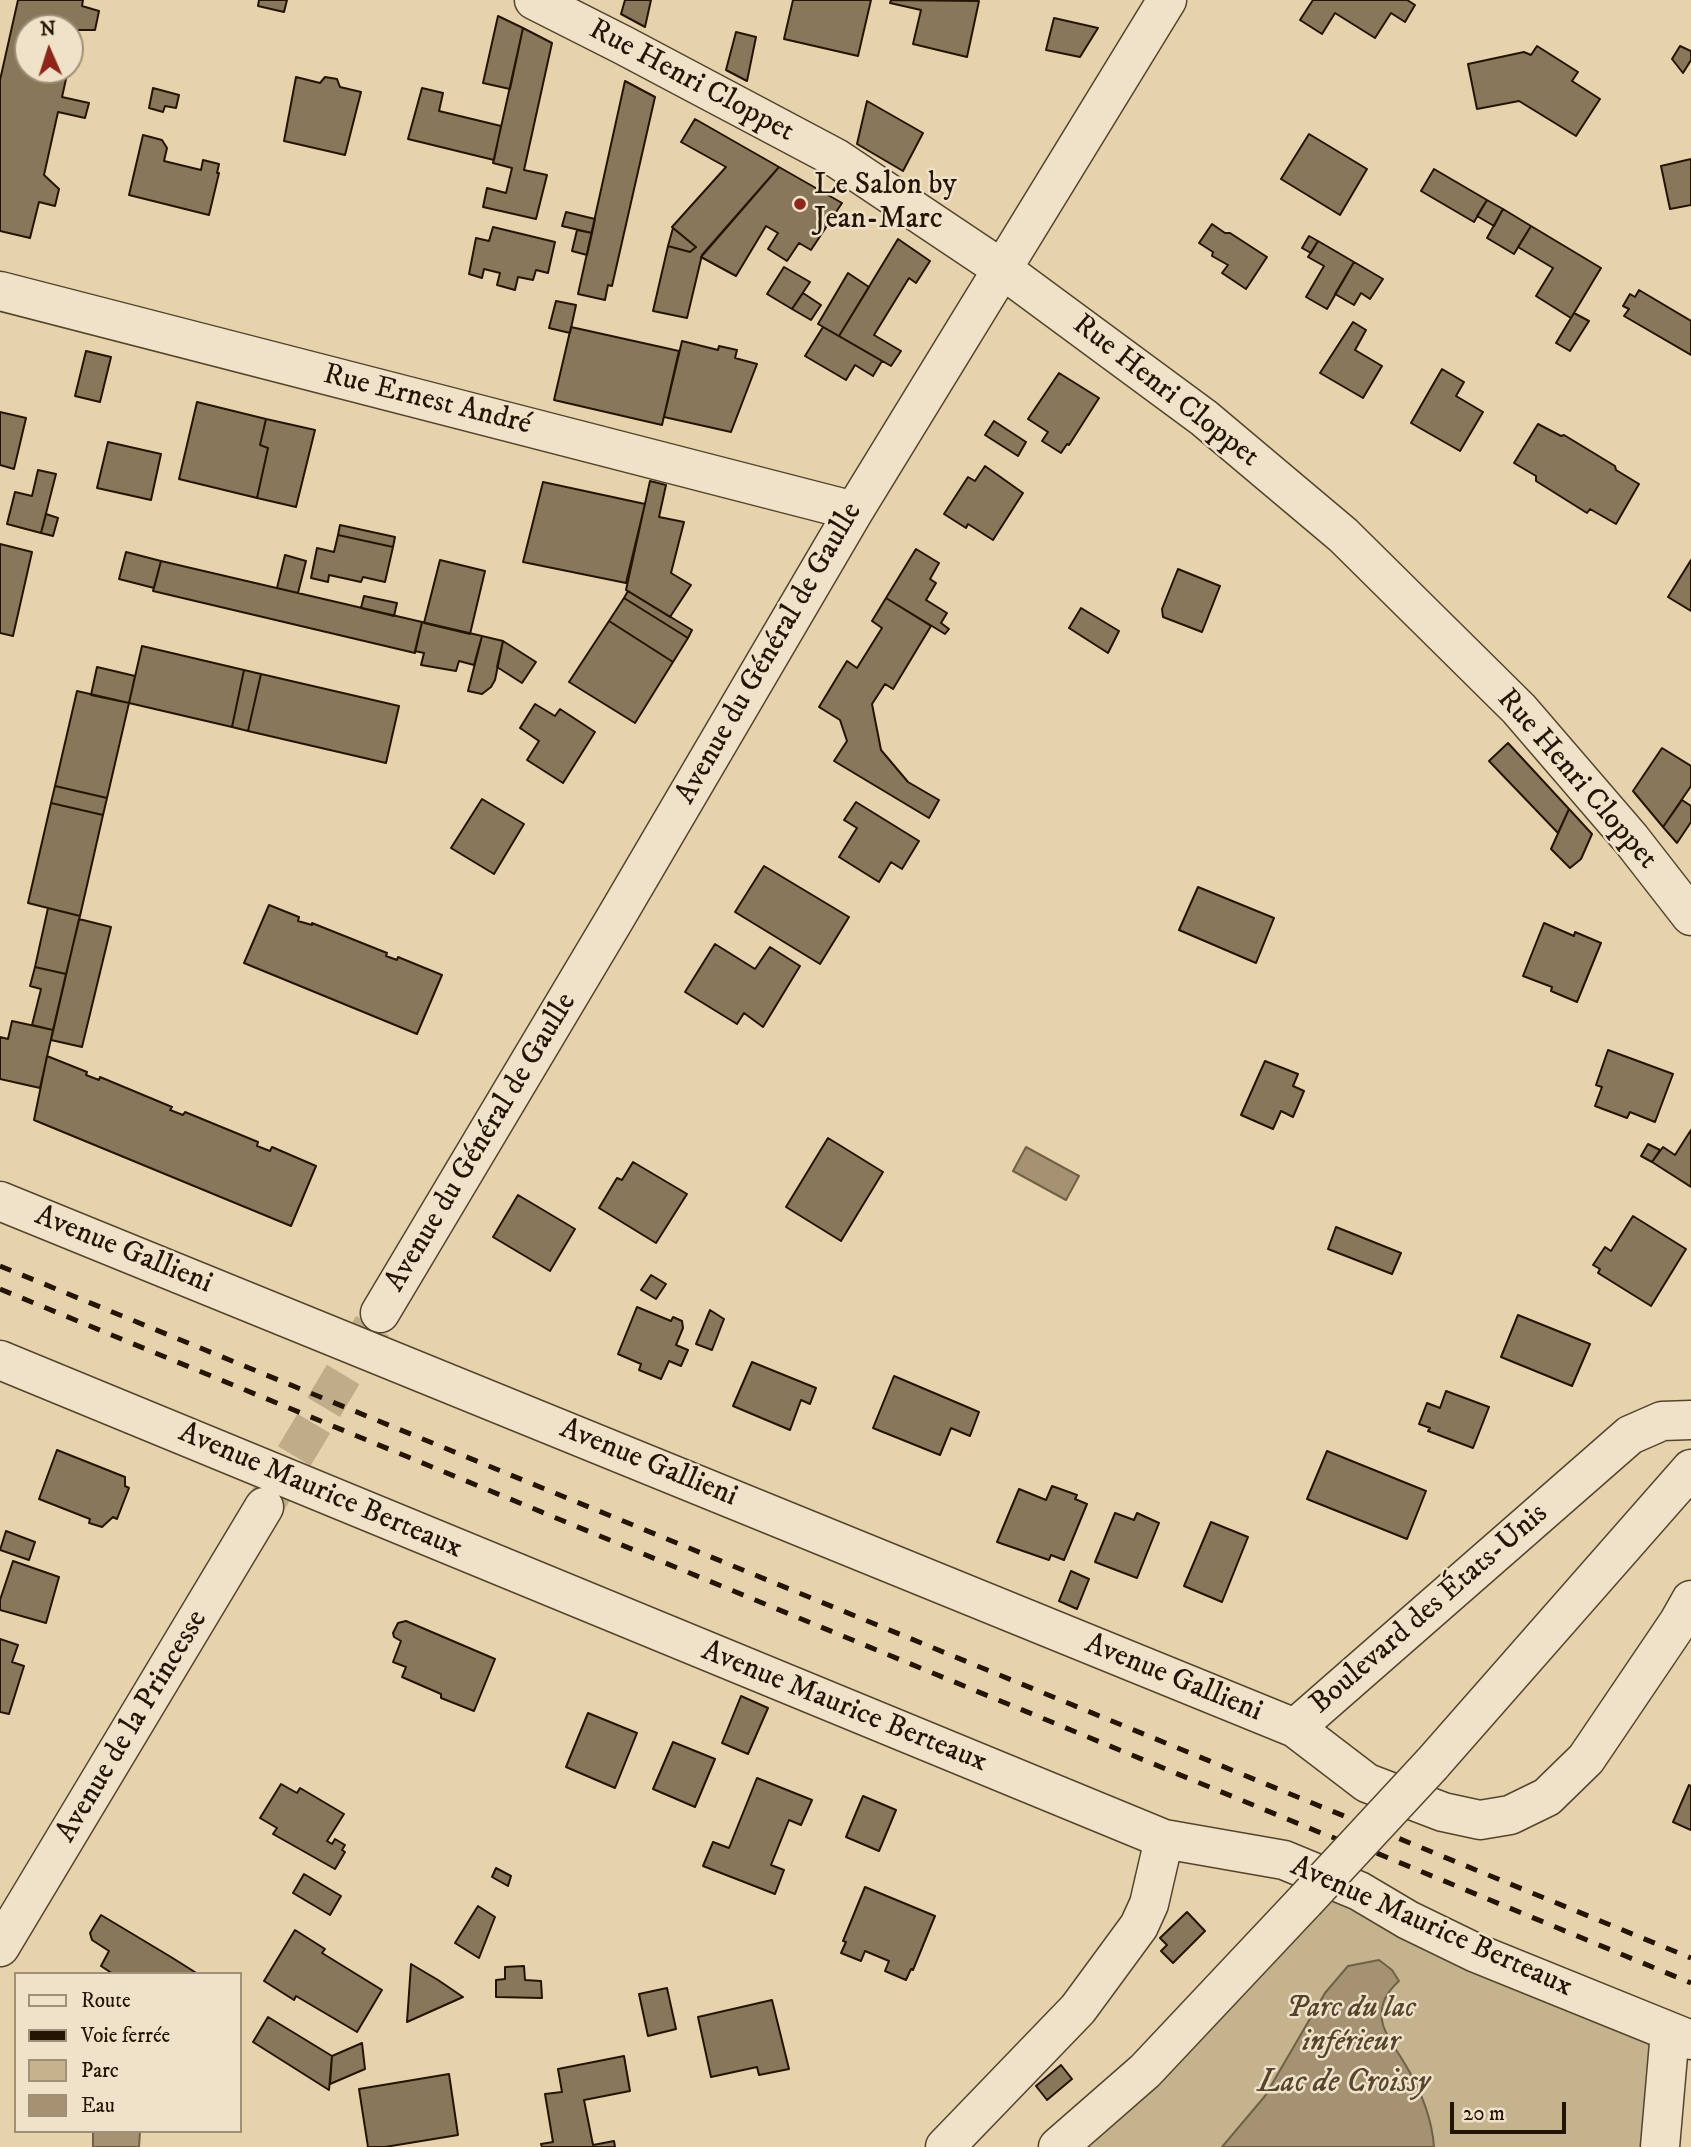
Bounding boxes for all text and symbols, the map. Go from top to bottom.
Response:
street label: Rue Henri Cloppet [582,13,800,151]
north arrow [14,14,84,84]
text: N [40,18,56,41]
place label: Le Salon by Jean-Marc [814,169,957,240]
marker: Le Salon by Jean-Marc [792,196,808,212]
street label: Rue Henri Cloppet [1064,308,1266,476]
street label: Rue Ernest André [319,358,535,444]
street label: Avenue du Général de Gaulle [669,497,871,811]
street label: Rue Henri Cloppet [1488,683,1664,877]
street label: Avenue du Général de Gaulle [379,987,585,1299]
street label: Avenue Gallieni [29,1199,217,1303]
street label: Avenue Gallieni [554,1412,742,1516]
street label: Avenue Maurice Berteaux [173,1416,467,1568]
street label: Boulevard des États-Unis [1304,1497,1556,1723]
street label: Avenue de la Princesse [49,1604,217,1850]
street label: Avenue Gallieni [1079,1627,1267,1731]
street label: Avenue Maurice Berteaux [696,1634,992,1782]
street label: Avenue Maurice Berteaux [1284,1850,1578,2006]
legend [14,1972,242,2133]
text: Route [81,1988,131,2014]
park label: Parc du lac inférieur [1286,1992,1416,2062]
text: Voie ferrée [81,2023,170,2049]
text: Parc [81,2058,119,2084]
water label: Lac de Croissy [1258,2065,1430,2103]
scale bar [1453,2088,1568,2132]
text: Eau [81,2093,115,2119]
text: 20 m [1463,2101,1505,2127]

